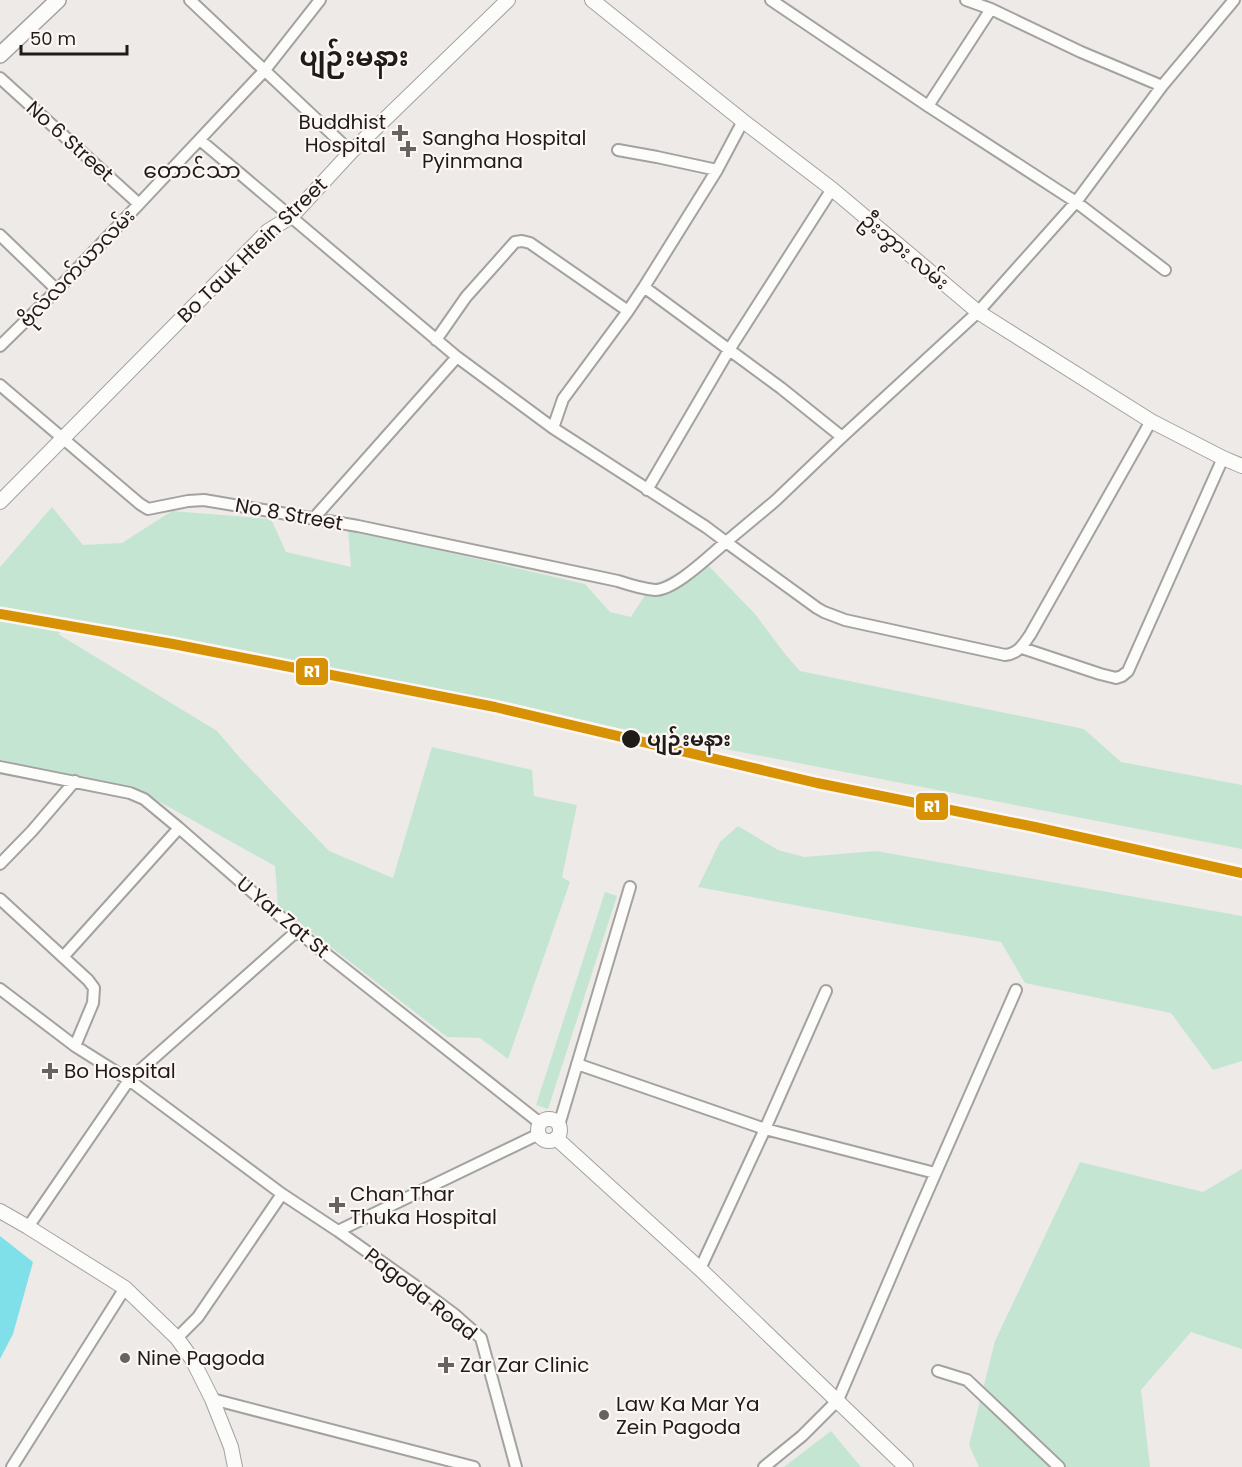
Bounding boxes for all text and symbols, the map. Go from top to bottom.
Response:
scale bar [21,18,128,56]
text: 50 m [30,26,76,51]
district label: ပျဉ်းမနား [299,38,409,79]
street label: No 6 Street [20,94,120,188]
place label: Buddhist Hospital [298,108,386,159]
marker: Buddhist Hospital [391,124,409,142]
place label: Sangha Hospital Pyinmana [422,124,586,175]
marker: Sangha Hospital Pyinmana [399,140,417,158]
district label: တောင်သာ [143,155,241,186]
street label: Bo Tauk Htein Street [171,171,333,329]
street label: ဗိုလ်လက်ယာလမ်း [13,202,143,336]
street label: ဦးဘွား လမ်း [854,206,955,298]
street label: No 8 Street [233,491,345,537]
line badge: R1 [295,657,329,686]
text: R1 [304,660,320,683]
place label: ပျဉ်းမနား [647,725,731,756]
marker: ပျဉ်းမနား [620,728,642,750]
line badge: R1 [915,792,949,821]
text: R1 [924,795,940,818]
street label: U Yar Zat St [231,870,335,964]
place label: Bo Hospital [64,1057,176,1085]
marker: Bo Hospital [41,1062,59,1080]
place label: Chan Thar Thuka Hospital [350,1180,497,1231]
marker: Chan Thar Thuka Hospital [328,1196,346,1214]
street label: Pagoda Road [359,1241,483,1347]
place label: Nine Pagoda [137,1344,265,1372]
marker: Nine Pagoda [118,1351,132,1365]
place label: Zar Zar Clinic [460,1351,589,1379]
marker: Zar Zar Clinic [437,1356,455,1374]
place label: Law Ka Mar Ya Zein Pagoda [616,1390,759,1441]
marker: Law Ka Mar Ya Zein Pagoda [597,1408,611,1422]

